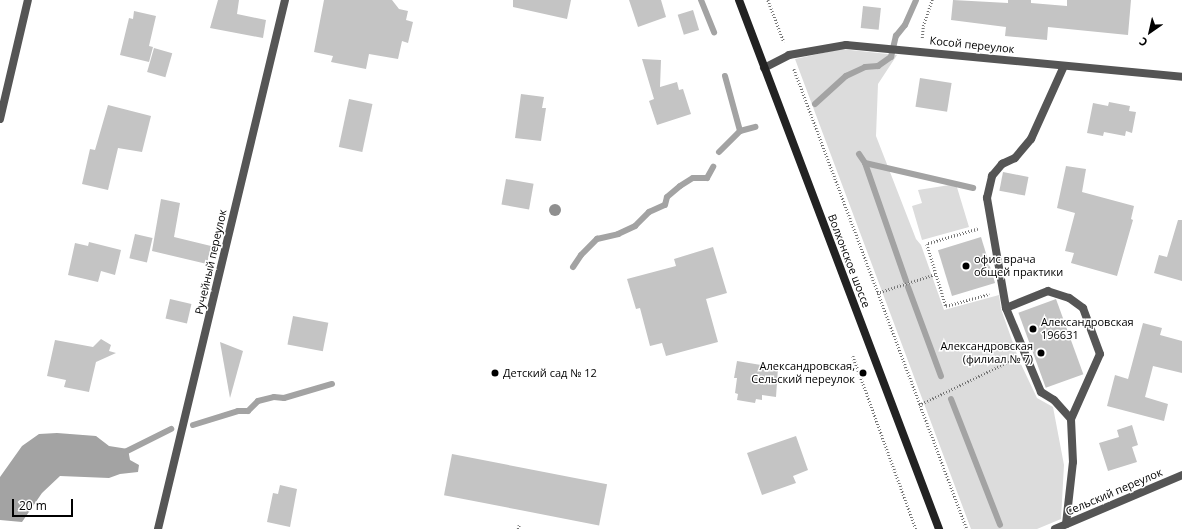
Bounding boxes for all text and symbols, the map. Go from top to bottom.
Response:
north arrow [1130,12,1170,52]
street label: Косой переулок [929,34,1015,56]
text: С [1136,34,1150,51]
street label: Ручейный переулок [193,208,229,316]
street label: Волхонское шоссе [825,212,873,310]
place label: офис врача общей практики [974,253,1063,279]
marker: офис врача общей практики [961,261,971,271]
place label: Александровская 196631 [1041,316,1134,342]
marker: Александровская 196631 [1028,324,1038,334]
place label: Александровская (филиал № 7) [940,340,1033,366]
marker: Александровская (филиал № 7) [1036,348,1046,358]
place label: Александровская, Сельский переулок [751,360,855,386]
place label: Детский сад № 12 [503,366,597,380]
marker: Детский сад № 12 [490,368,500,378]
marker: Александровская, Сельский переулок [858,368,868,378]
street label: Сельский переулок [1064,466,1164,518]
scale bar [14,491,75,517]
text: 20 m [19,497,47,514]

